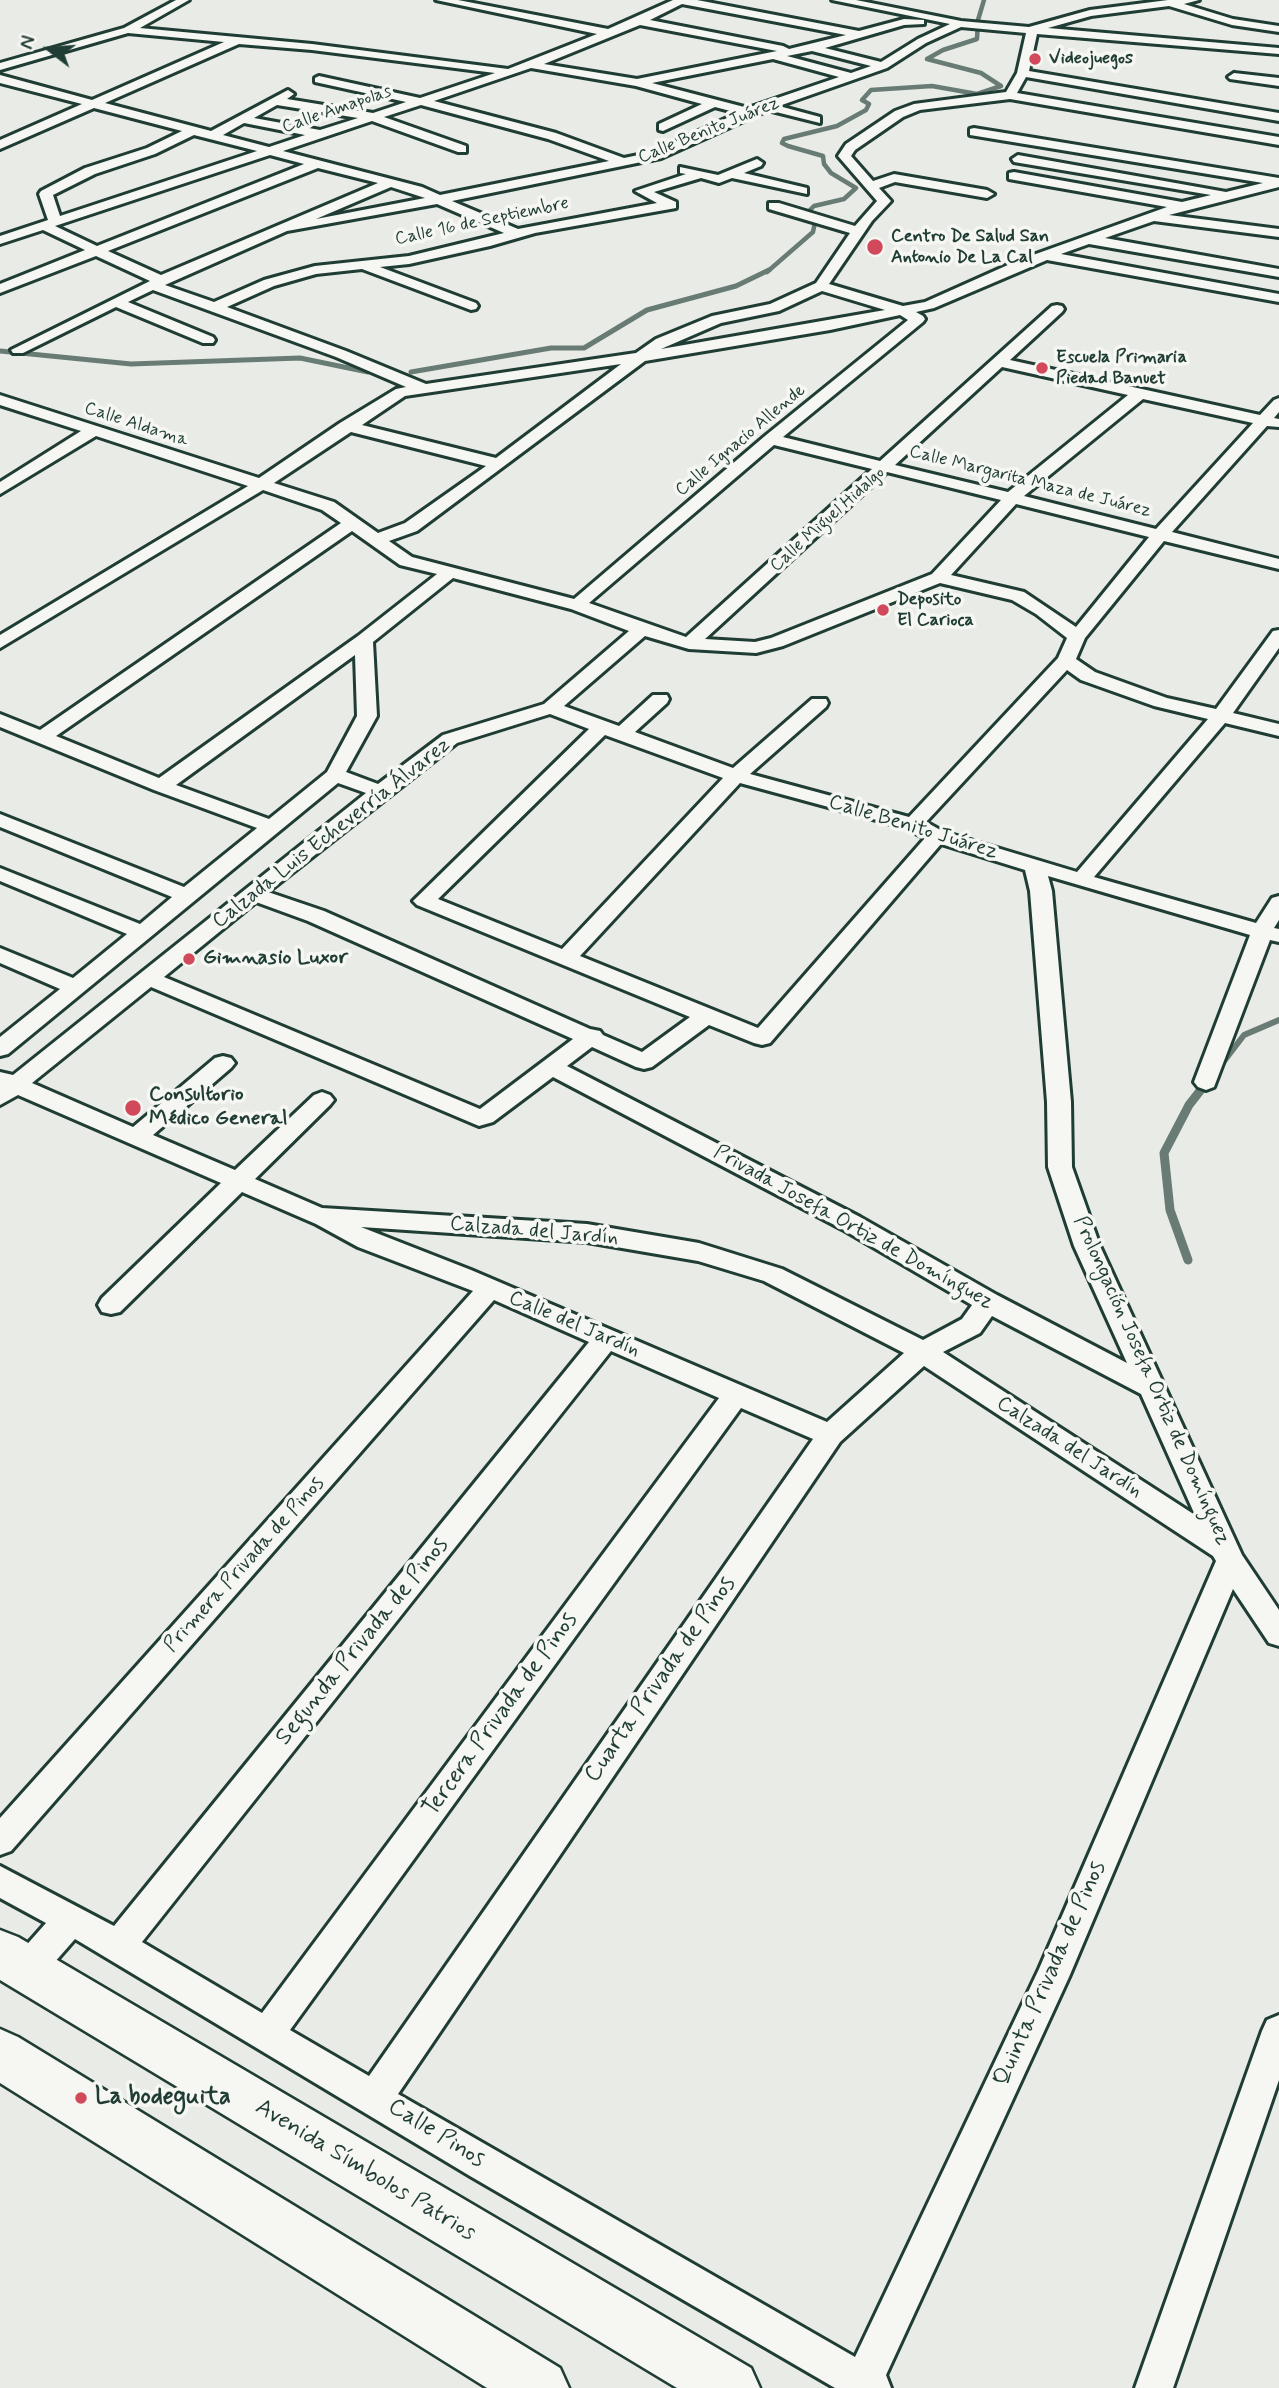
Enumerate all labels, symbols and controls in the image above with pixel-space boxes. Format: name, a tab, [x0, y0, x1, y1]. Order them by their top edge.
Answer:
north arrow	[14, 14, 84, 84]
text: N	[15, 33, 42, 52]
place label: Videojuegos	[1049, 48, 1133, 70]
marker: Videojuegos	[1027, 51, 1043, 67]
street label: Calle Amapolas	[279, 81, 395, 139]
street label: Calle Benito Juárez	[635, 93, 783, 169]
street label: Calle 16 de Septiembre	[393, 193, 571, 251]
place label: Centro De Salud San Antonio De La Cal	[891, 226, 1049, 268]
marker: Centro De Salud San Antonio De La Cal	[865, 237, 885, 257]
place label: Escuela Primaria Piedad Banuet	[1056, 347, 1187, 390]
marker: Escuela Primaria Piedad Banuet	[1034, 360, 1050, 376]
street label: Calle Ignacio Allende	[672, 380, 810, 502]
street label: Calle Aldama	[81, 398, 191, 452]
street label: Calle Margarita Maza de Juárez	[907, 441, 1153, 523]
street label: Calle Miguel Hidalgo	[766, 463, 890, 577]
place label: Deposito El Carioca	[897, 589, 974, 632]
marker: Deposito El Carioca	[875, 602, 891, 618]
street label: Calzada Luis Echeverría Álvarez	[208, 733, 456, 935]
street label: Calle Benito Juárez	[825, 790, 1001, 866]
place label: Gimnasio Luxor	[203, 946, 348, 972]
marker: Gimnasio Luxor	[181, 951, 197, 967]
place label: Consultorio Médico General	[149, 1083, 287, 1133]
marker: Consultorio Médico General	[123, 1098, 143, 1118]
street label: Privada Josefa Ortiz de Domínguez	[709, 1140, 997, 1316]
street label: Calzada del Jardín	[449, 1212, 619, 1252]
street label: Prolongación Josefa Ortiz de Domínguez	[1067, 1213, 1235, 1549]
street label: Calle del Jardín	[505, 1286, 643, 1364]
street label: Calzada del Jardín	[991, 1391, 1147, 1505]
street label: Primera Privada de Pinos	[159, 1472, 331, 1658]
street label: Segunda Privada de Pinos	[270, 1532, 456, 1752]
street label: Cuarta Privada de Pinos	[579, 1571, 743, 1789]
street label: Tercera Privada de Pinos	[417, 1607, 585, 1823]
street label: Quinta Privada de Pinos	[988, 1857, 1114, 2091]
place label: La bodeguita	[95, 2084, 231, 2112]
marker: La bodeguita	[73, 2090, 89, 2106]
street label: Calle Pinos	[382, 2093, 490, 2175]
street label: Avenida Símbolos Patrios	[249, 2094, 481, 2248]

